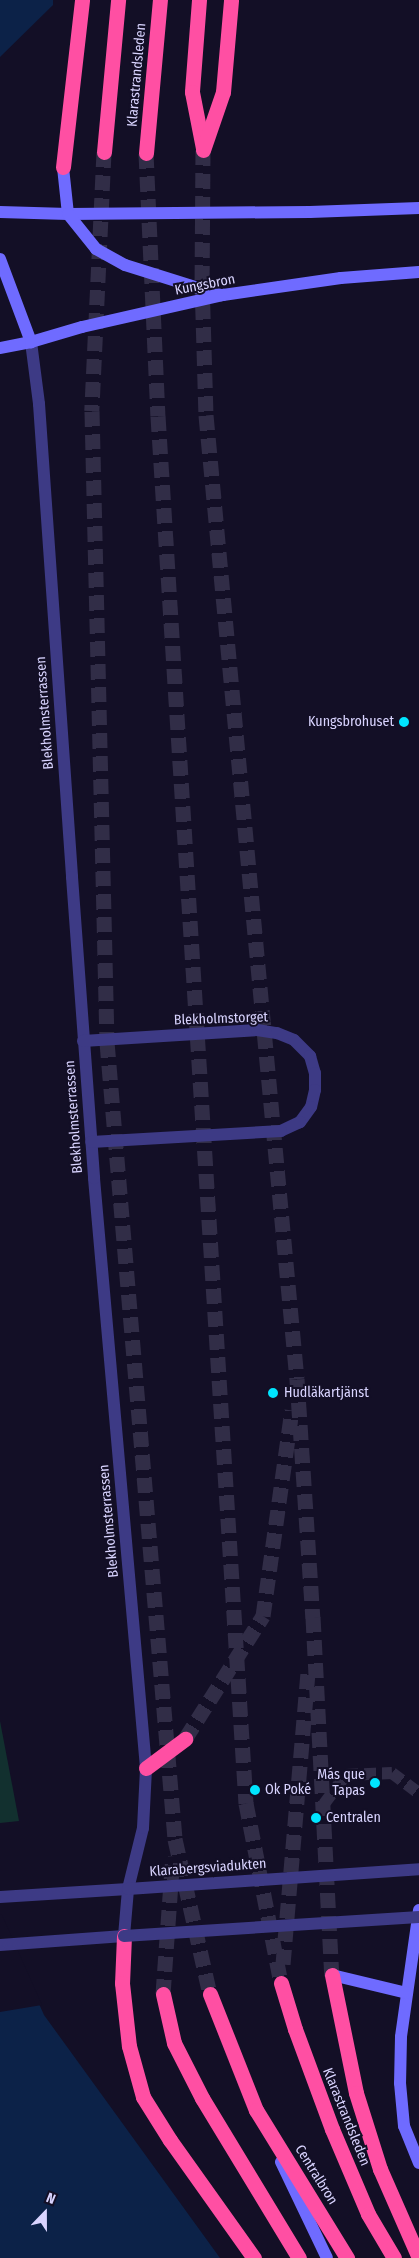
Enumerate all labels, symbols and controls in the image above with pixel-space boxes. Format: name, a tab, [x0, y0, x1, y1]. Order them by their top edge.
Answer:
street label: Klarastrandsleden	[124, 22, 150, 128]
street label: Kungsbron	[173, 271, 237, 299]
street label: Blekholmsterrassen	[33, 656, 57, 770]
place label: Kungsbrohuset	[308, 714, 394, 730]
marker: Kungsbrohuset	[398, 716, 410, 728]
street label: Blekholmstorget	[174, 1009, 268, 1029]
street label: Blekholmsterrassen	[62, 1060, 86, 1174]
place label: Hudläkartjänst	[284, 1385, 369, 1401]
marker: Hudläkartjänst	[266, 1386, 280, 1400]
street label: Blekholmsterrassen	[96, 1464, 122, 1578]
place label: Más que Tapas	[317, 1767, 365, 1800]
marker: Más que Tapas	[369, 1777, 381, 1789]
place label: Ok Poké	[265, 1782, 311, 1798]
marker: Ok Poké	[249, 1784, 261, 1796]
place label: Centralen	[326, 1810, 381, 1826]
marker: Centralen	[310, 1812, 322, 1824]
street label: Klarabergsviadukten	[149, 1856, 267, 1880]
street label: Klarastrandsleden	[319, 2066, 373, 2168]
street label: Centralbron	[291, 2142, 341, 2208]
north arrow	[20, 2188, 70, 2238]
text: N	[44, 2189, 58, 2208]

